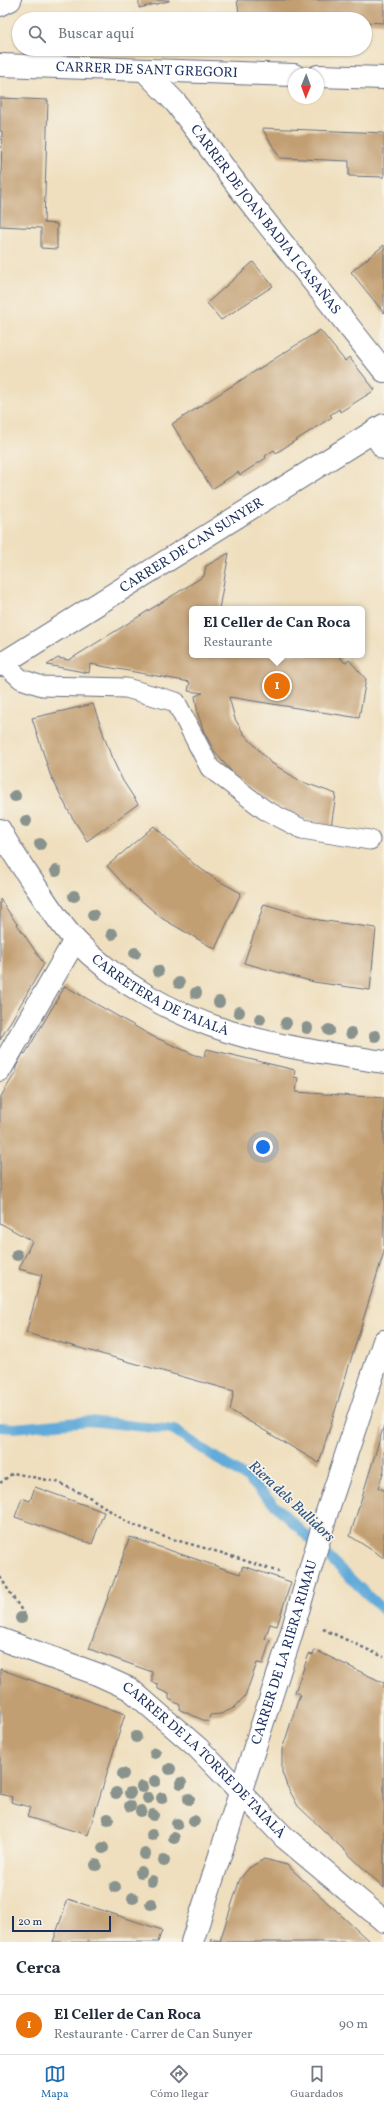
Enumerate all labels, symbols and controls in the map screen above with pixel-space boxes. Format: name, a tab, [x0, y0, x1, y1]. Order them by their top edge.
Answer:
search box	[12, 12, 372, 56]
icon: search	[26, 23, 48, 45]
text: Buscar aquí	[58, 24, 134, 45]
street label: CARRER DE SANT GREGORI	[56, 57, 238, 83]
north arrow	[288, 68, 324, 104]
street label: CARRER DE JOAN BADIA I CASAÑAS	[186, 121, 345, 319]
street label: CARRER DE CAN SUNYER	[116, 493, 268, 597]
popup	[189, 606, 365, 658]
text: El Celler de Can Roca	[203, 613, 351, 634]
text: Restaurante	[203, 634, 272, 652]
pin: 1	[264, 671, 290, 701]
street label: CARRETERA DE TAIALÀ	[87, 950, 232, 1041]
your location	[253, 1137, 273, 1157]
water label: Riera dels Bullidors	[243, 1456, 339, 1548]
street label: CARRER DE LA RIERA RIMAU	[247, 1558, 322, 1747]
street label: CARRER DE LA TORRE DE TAIALÀ	[120, 1677, 291, 1843]
scale bar	[12, 1914, 111, 1933]
text: 20 m	[18, 1915, 42, 1930]
text: Cerca	[16, 1957, 61, 1980]
text: El Celler de Can Roca	[54, 2005, 201, 2026]
text: 1	[26, 2016, 32, 2034]
text: 90 m	[339, 2016, 368, 2034]
text: Restaurante · Carrer de Can Sunyer	[54, 2026, 253, 2044]
tab: Mapa	[41, 2063, 68, 2102]
tab: Cómo llegar	[150, 2063, 209, 2102]
tab: Guardados	[290, 2063, 343, 2102]

